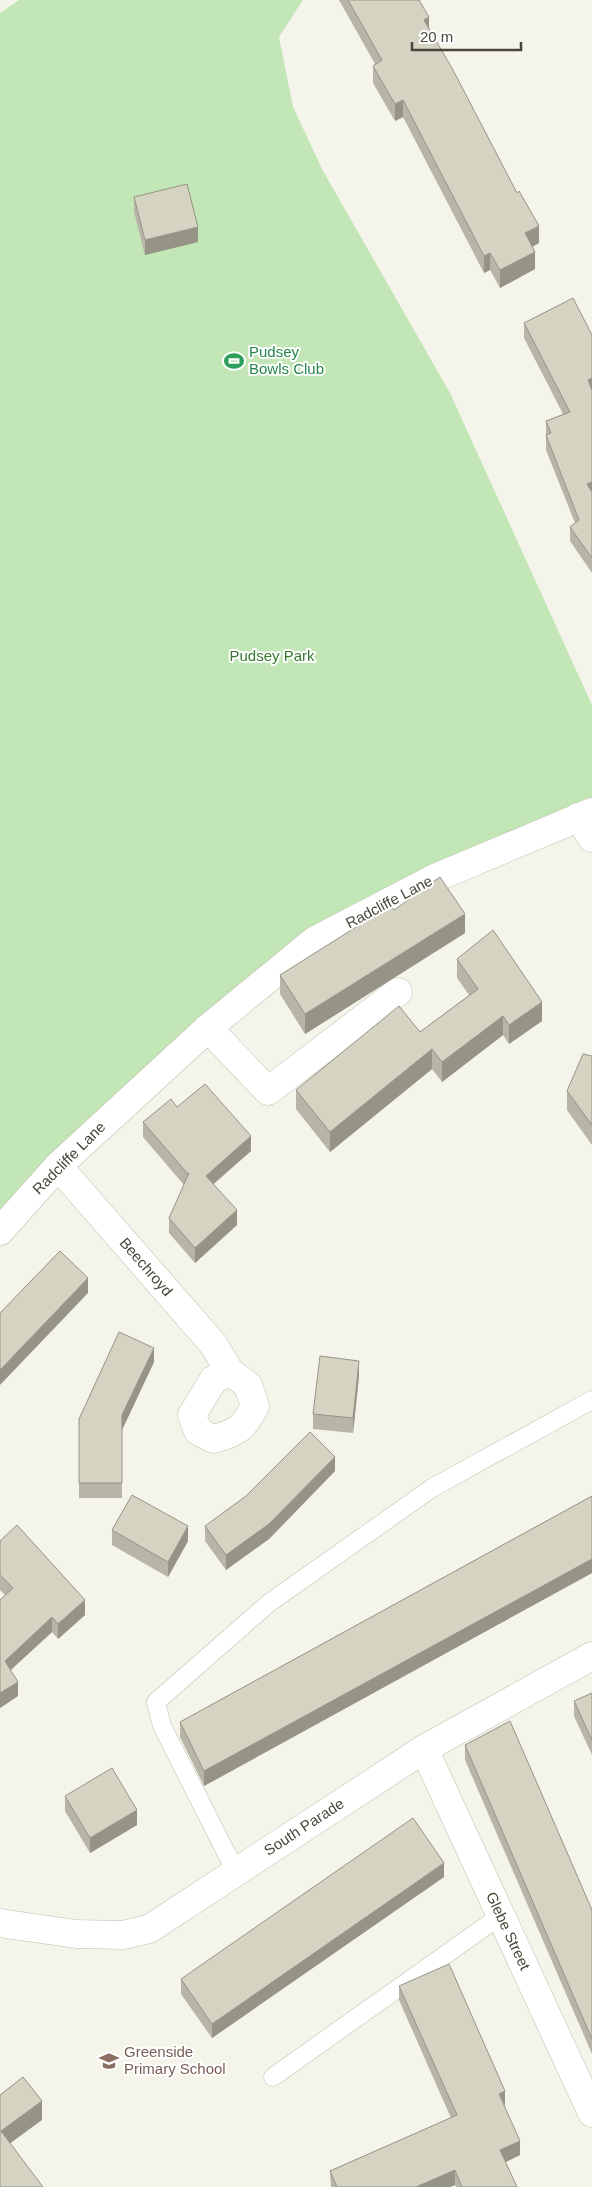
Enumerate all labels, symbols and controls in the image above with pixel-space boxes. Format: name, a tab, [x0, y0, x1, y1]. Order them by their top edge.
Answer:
scale bar	[412, 20, 521, 52]
text: 20 m	[420, 28, 453, 45]
place label: Pudsey Bowls Club	[249, 343, 324, 377]
sports icon: Pudsey Bowls Club	[223, 350, 245, 372]
park label: Pudsey Park	[229, 647, 315, 664]
street label: Radcliffe Lane	[343, 872, 435, 932]
street label: Radcliffe Lane	[29, 1118, 108, 1197]
street label: Beechroyd	[116, 1234, 176, 1299]
street label: South Parade	[261, 1794, 347, 1859]
street label: Glebe Street	[483, 1889, 534, 1973]
place label: Greenside Primary School	[124, 2043, 226, 2077]
school or university icon: Greenside Primary School	[98, 2050, 120, 2072]

